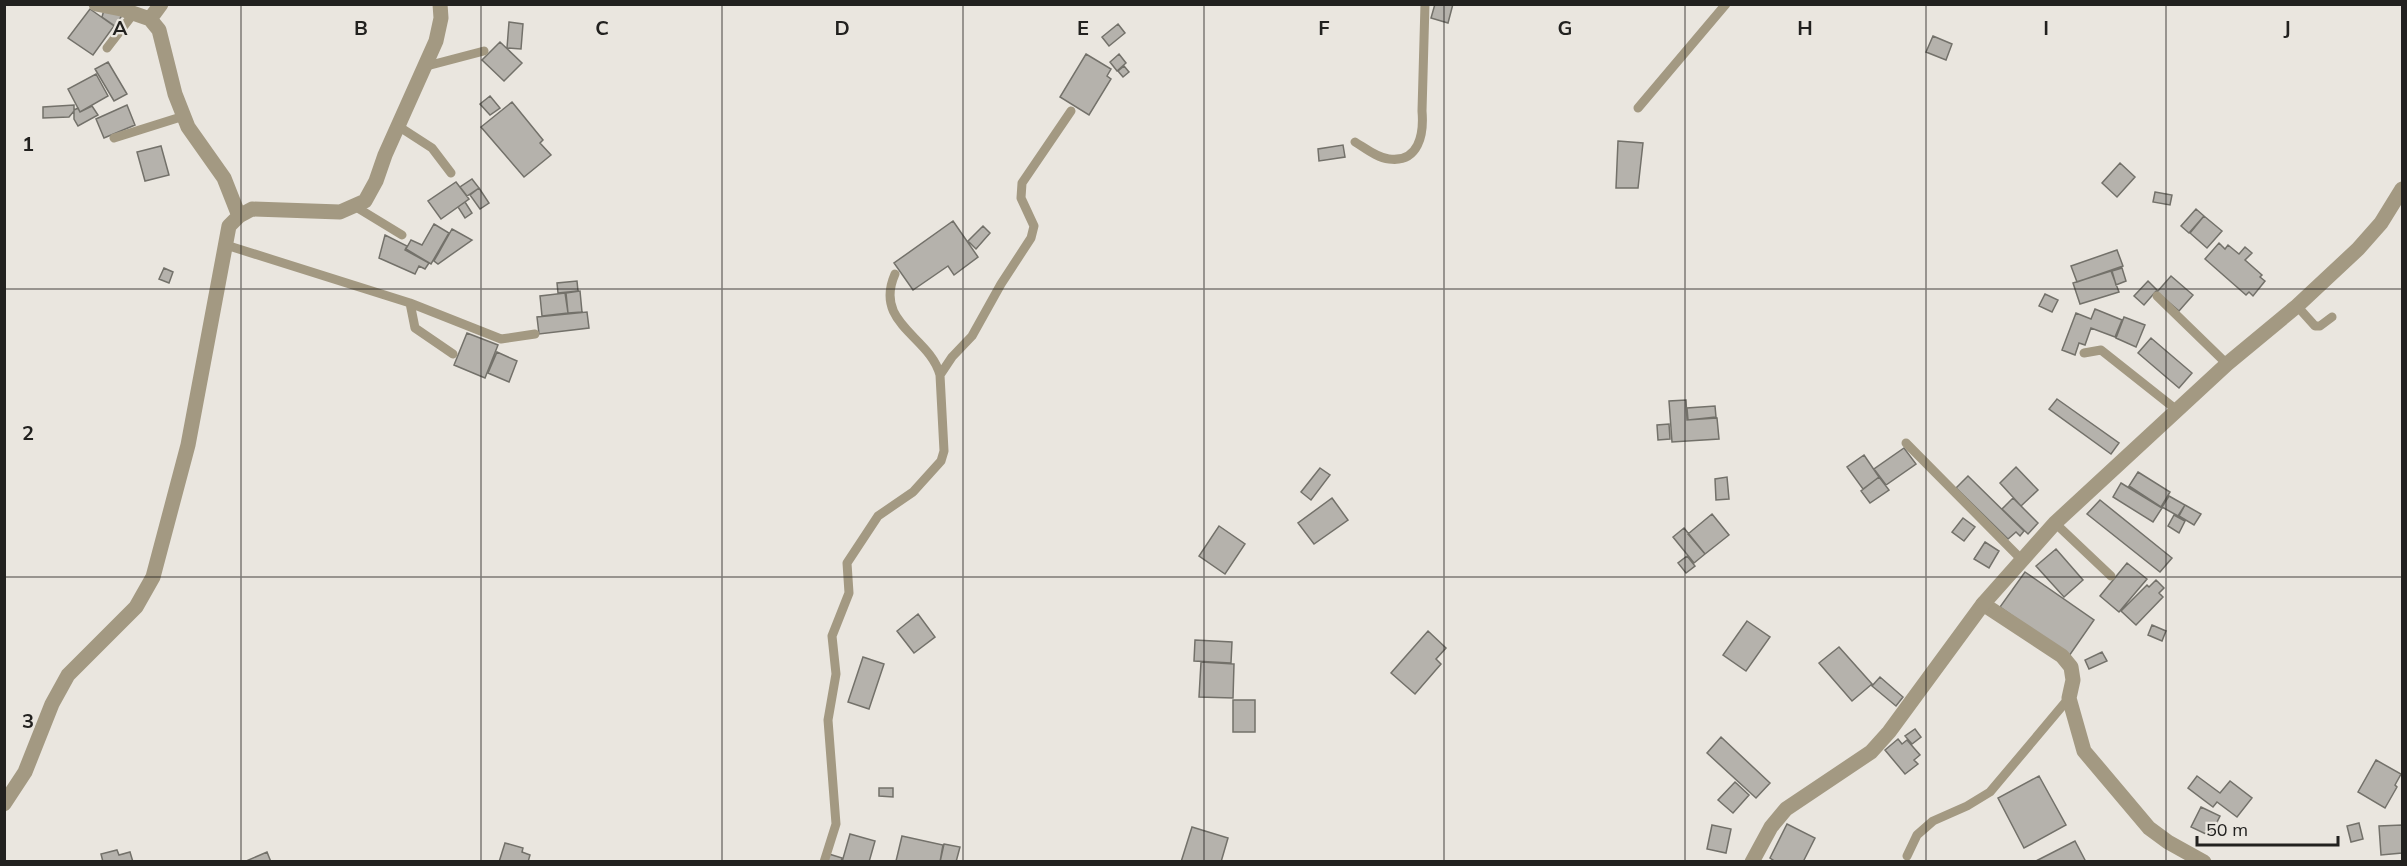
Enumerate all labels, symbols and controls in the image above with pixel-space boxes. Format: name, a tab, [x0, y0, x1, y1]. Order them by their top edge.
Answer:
text: A	[113, 15, 128, 40]
text: B	[354, 15, 368, 40]
text: C	[595, 15, 609, 40]
text: D	[834, 15, 850, 40]
text: E	[1077, 15, 1089, 40]
text: F	[1318, 15, 1330, 40]
text: G	[1558, 15, 1572, 40]
text: H	[1797, 15, 1813, 40]
text: I	[2043, 15, 2049, 40]
text: J	[2283, 15, 2291, 40]
text: 1	[22, 131, 34, 156]
text: 2	[22, 420, 34, 445]
text: 3	[22, 708, 34, 733]
scale bar	[2197, 809, 2338, 847]
text: 50 m	[2206, 818, 2248, 841]

